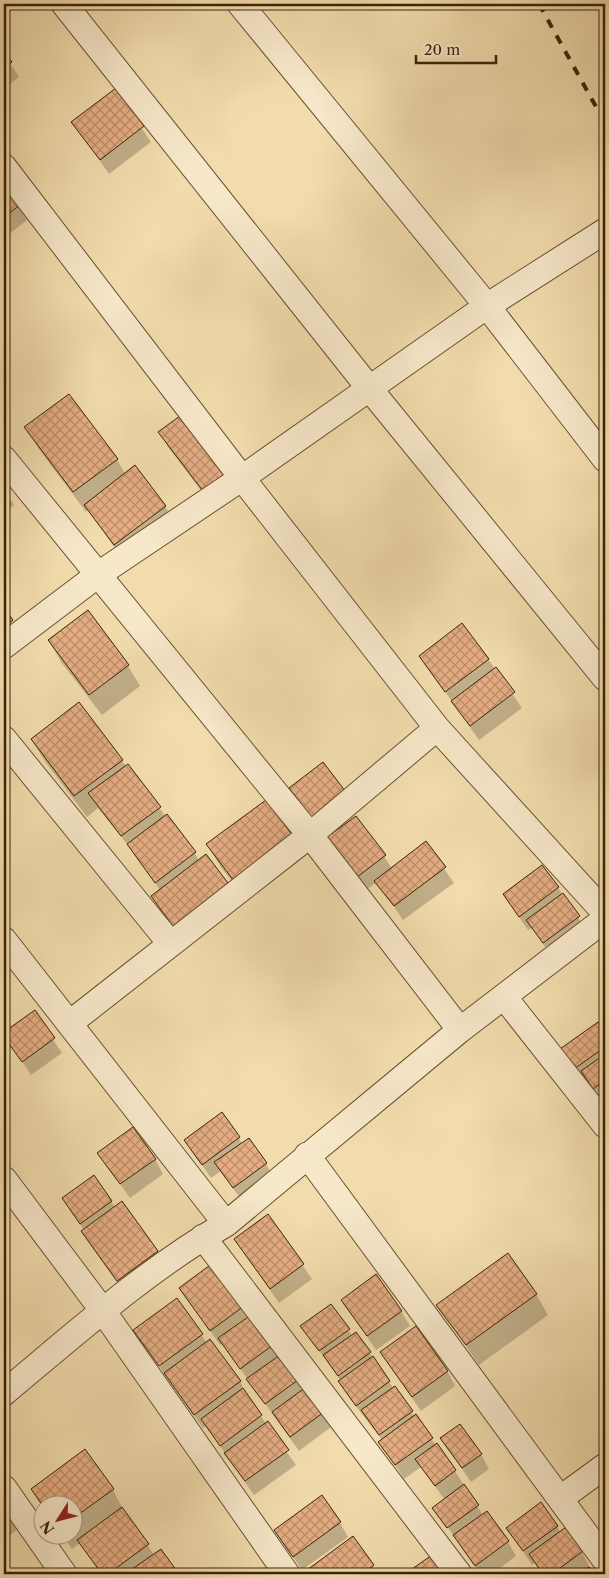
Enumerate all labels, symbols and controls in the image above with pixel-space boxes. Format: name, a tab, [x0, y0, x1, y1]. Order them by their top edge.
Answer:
scale bar	[416, 32, 496, 64]
text: 20 m	[424, 40, 460, 59]
north arrow	[32, 1496, 82, 1546]
text: N	[37, 1517, 58, 1538]

